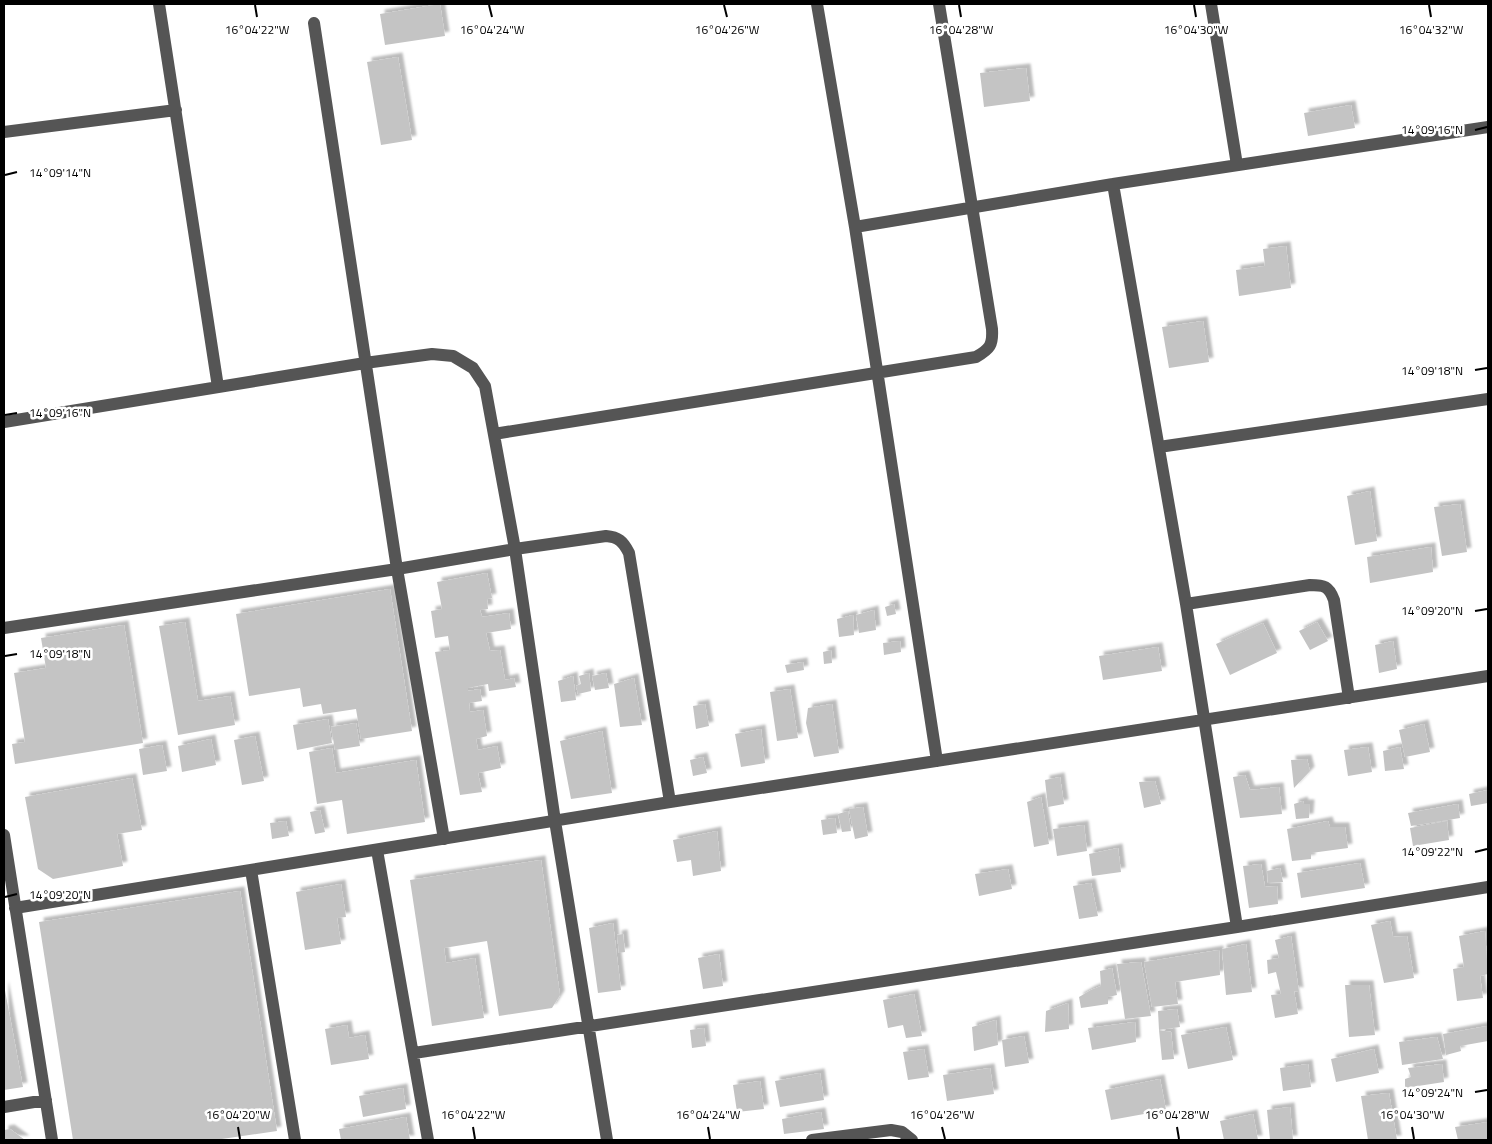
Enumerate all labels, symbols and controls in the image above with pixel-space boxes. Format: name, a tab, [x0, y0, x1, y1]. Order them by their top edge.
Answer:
text: 16°04'22"W	[225, 20, 290, 39]
text: 16°04'24"W	[460, 20, 525, 39]
text: 16°04'26"W	[695, 20, 760, 39]
text: 16°04'28"W	[929, 20, 994, 39]
text: 16°04'30"W	[1164, 20, 1229, 39]
text: 16°04'32"W	[1399, 20, 1464, 39]
text: 14°09'16"N	[1401, 120, 1463, 139]
text: 14°09'14"N	[29, 163, 91, 182]
text: 14°09'18"N	[1401, 361, 1463, 380]
text: 14°09'16"N	[29, 403, 91, 422]
text: 14°09'20"N	[1401, 601, 1463, 620]
text: 14°09'18"N	[29, 644, 91, 663]
text: 14°09'22"N	[1401, 842, 1463, 861]
text: 14°09'20"N	[29, 885, 91, 904]
text: 14°09'24"N	[1401, 1083, 1463, 1102]
text: 16°04'20"W	[206, 1105, 271, 1124]
text: 16°04'22"W	[441, 1105, 506, 1124]
text: 16°04'24"W	[676, 1105, 741, 1124]
text: 16°04'26"W	[910, 1105, 975, 1124]
text: 16°04'28"W	[1145, 1105, 1210, 1124]
text: 16°04'30"W	[1380, 1105, 1445, 1124]

